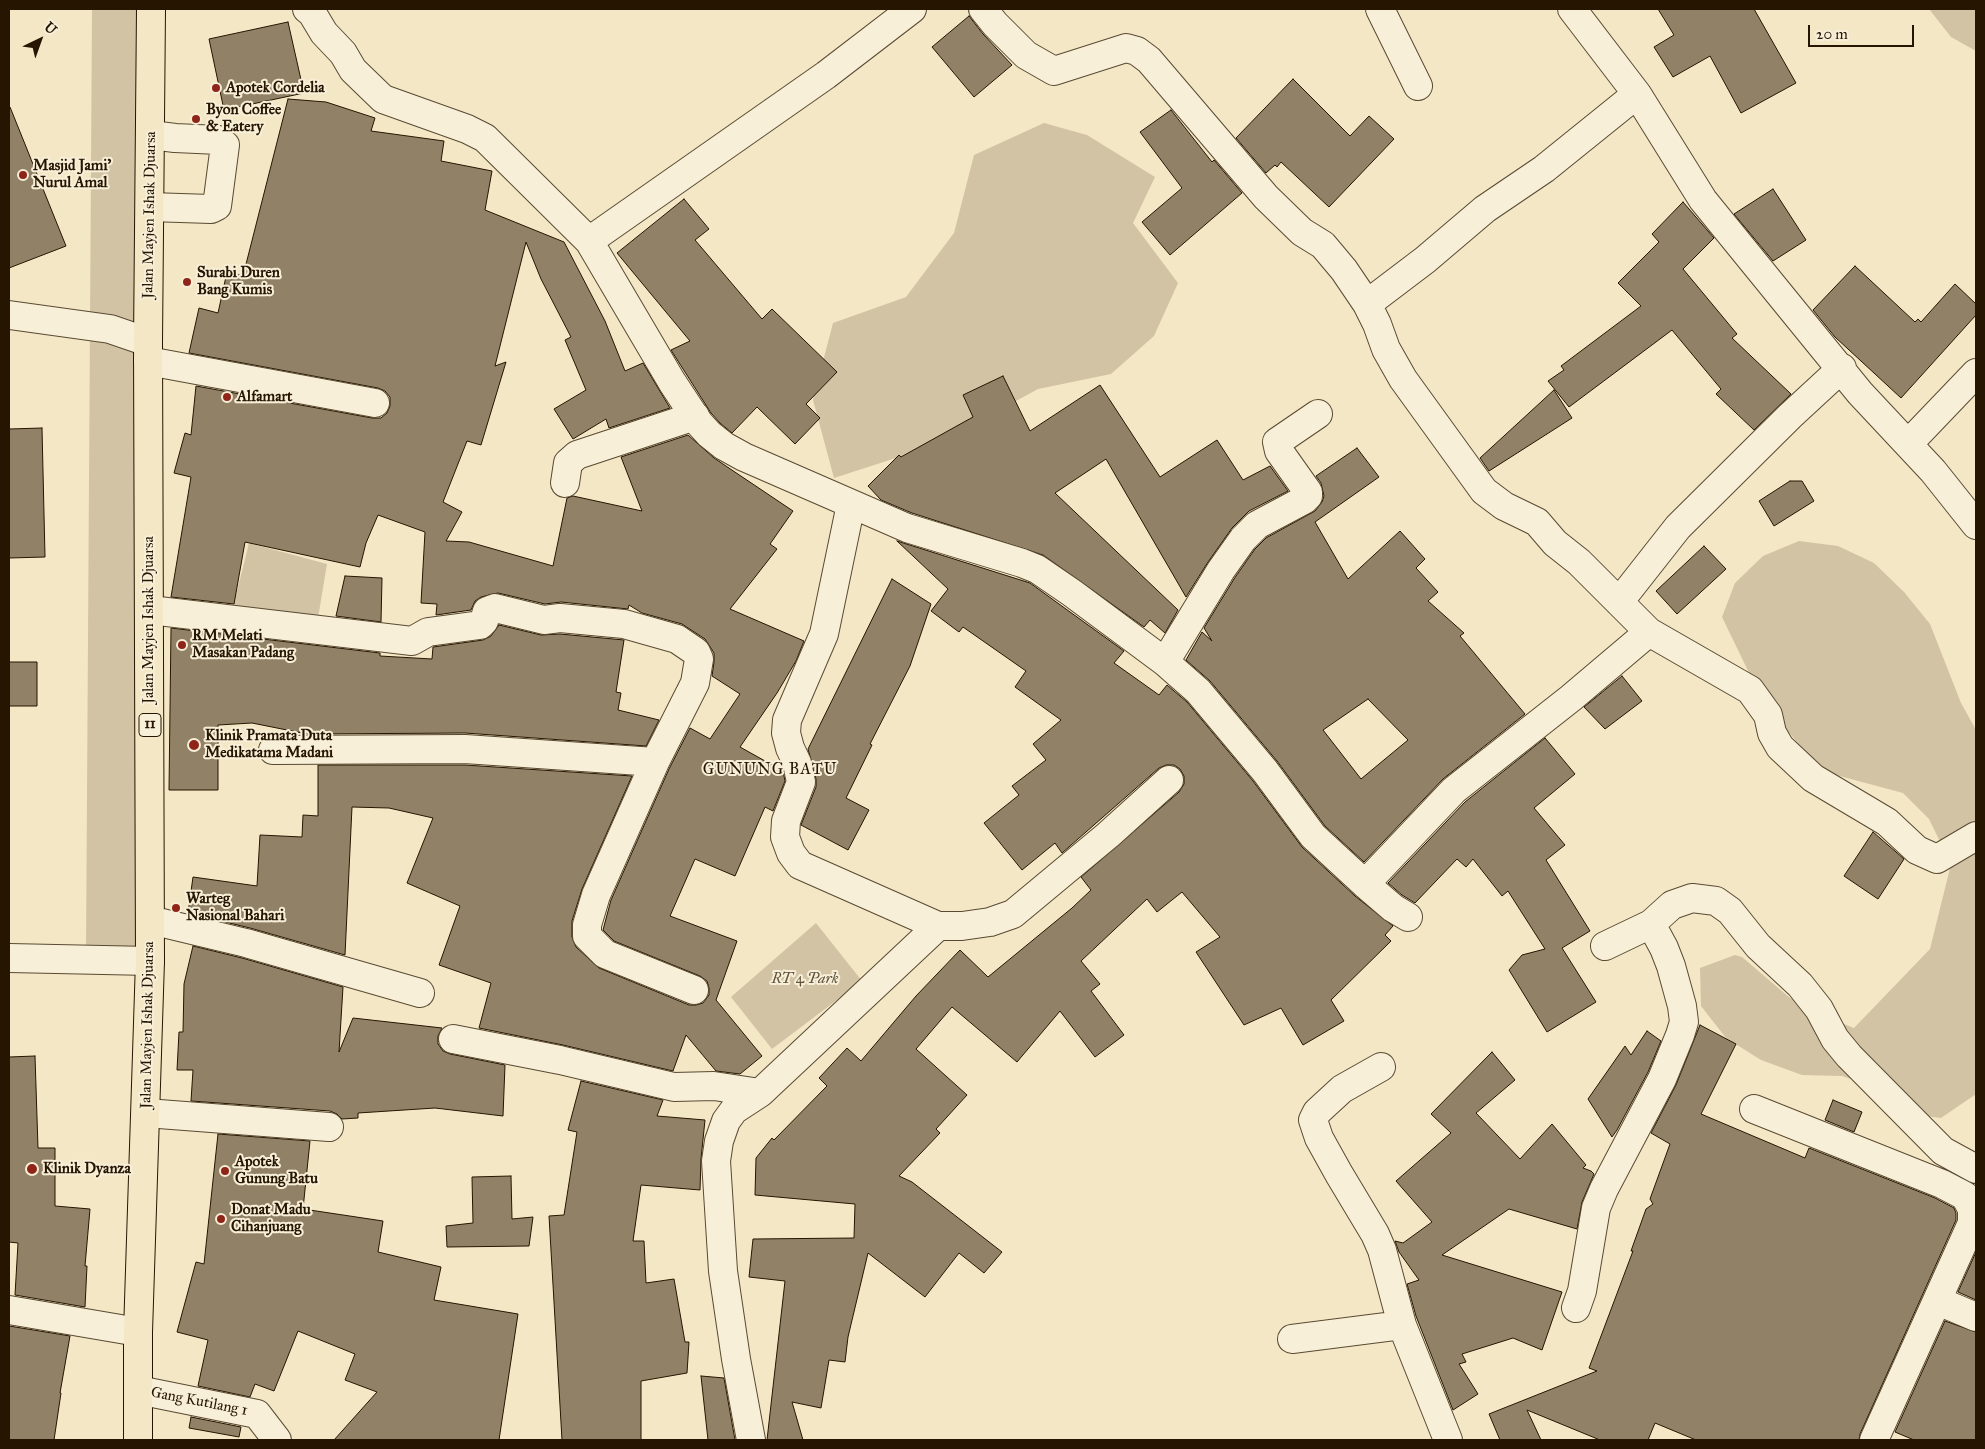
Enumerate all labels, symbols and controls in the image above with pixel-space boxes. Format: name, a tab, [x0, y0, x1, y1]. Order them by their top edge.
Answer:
north arrow	[15, 15, 65, 65]
scale bar	[1810, 15, 1916, 47]
text: U	[41, 18, 60, 38]
text: 20 m	[1816, 25, 1848, 43]
place label: Apotek Cordelia	[226, 79, 325, 97]
marker: Apotek Cordelia	[210, 82, 222, 94]
place label: Byon Coffee & Eatery	[206, 101, 281, 136]
marker: Byon Coffee & Eatery	[190, 113, 202, 125]
street label: Jalan Mayjen Ishak Djuarsa	[140, 131, 160, 299]
place label: Masjid Jami' Nurul Amal	[33, 157, 111, 192]
marker: Masjid Jami' Nurul Amal	[17, 169, 29, 181]
place label: Surabi Duren Bang Kumis	[197, 264, 280, 299]
marker: Surabi Duren Bang Kumis	[181, 276, 193, 288]
place label: Alfamart	[237, 388, 292, 406]
marker: Alfamart	[221, 391, 233, 403]
street label: Jalan Mayjen Ishak Djuarsa	[140, 536, 158, 704]
place label: RM Melati Masakan Padang	[192, 627, 294, 662]
marker: RM Melati Masakan Padang	[176, 639, 188, 651]
road number: 11	[139, 714, 161, 736]
place label: Klinik Pramata Duta Medikatama Madani	[205, 727, 333, 762]
marker: Klinik Pramata Duta Medikatama Madani	[187, 738, 201, 752]
district label: GUNUNG BATU	[701, 760, 839, 780]
place label: Warteg Nasional Bahari	[186, 890, 284, 925]
marker: Warteg Nasional Bahari	[170, 902, 182, 914]
street label: Jalan Mayjen Ishak Djuarsa	[138, 941, 158, 1109]
park label: RT 4 Park	[772, 970, 838, 988]
place label: Apotek Gunung Batu	[235, 1153, 318, 1188]
place label: Klinik Dyanza	[43, 1160, 131, 1178]
marker: Klinik Dyanza	[25, 1162, 39, 1176]
marker: Apotek Gunung Batu	[219, 1165, 231, 1177]
place label: Donat Madu Cihanjuang	[231, 1201, 311, 1236]
marker: Donat Madu Cihanjuang	[215, 1213, 227, 1225]
street label: Gang Kutilang 1	[149, 1384, 249, 1420]

